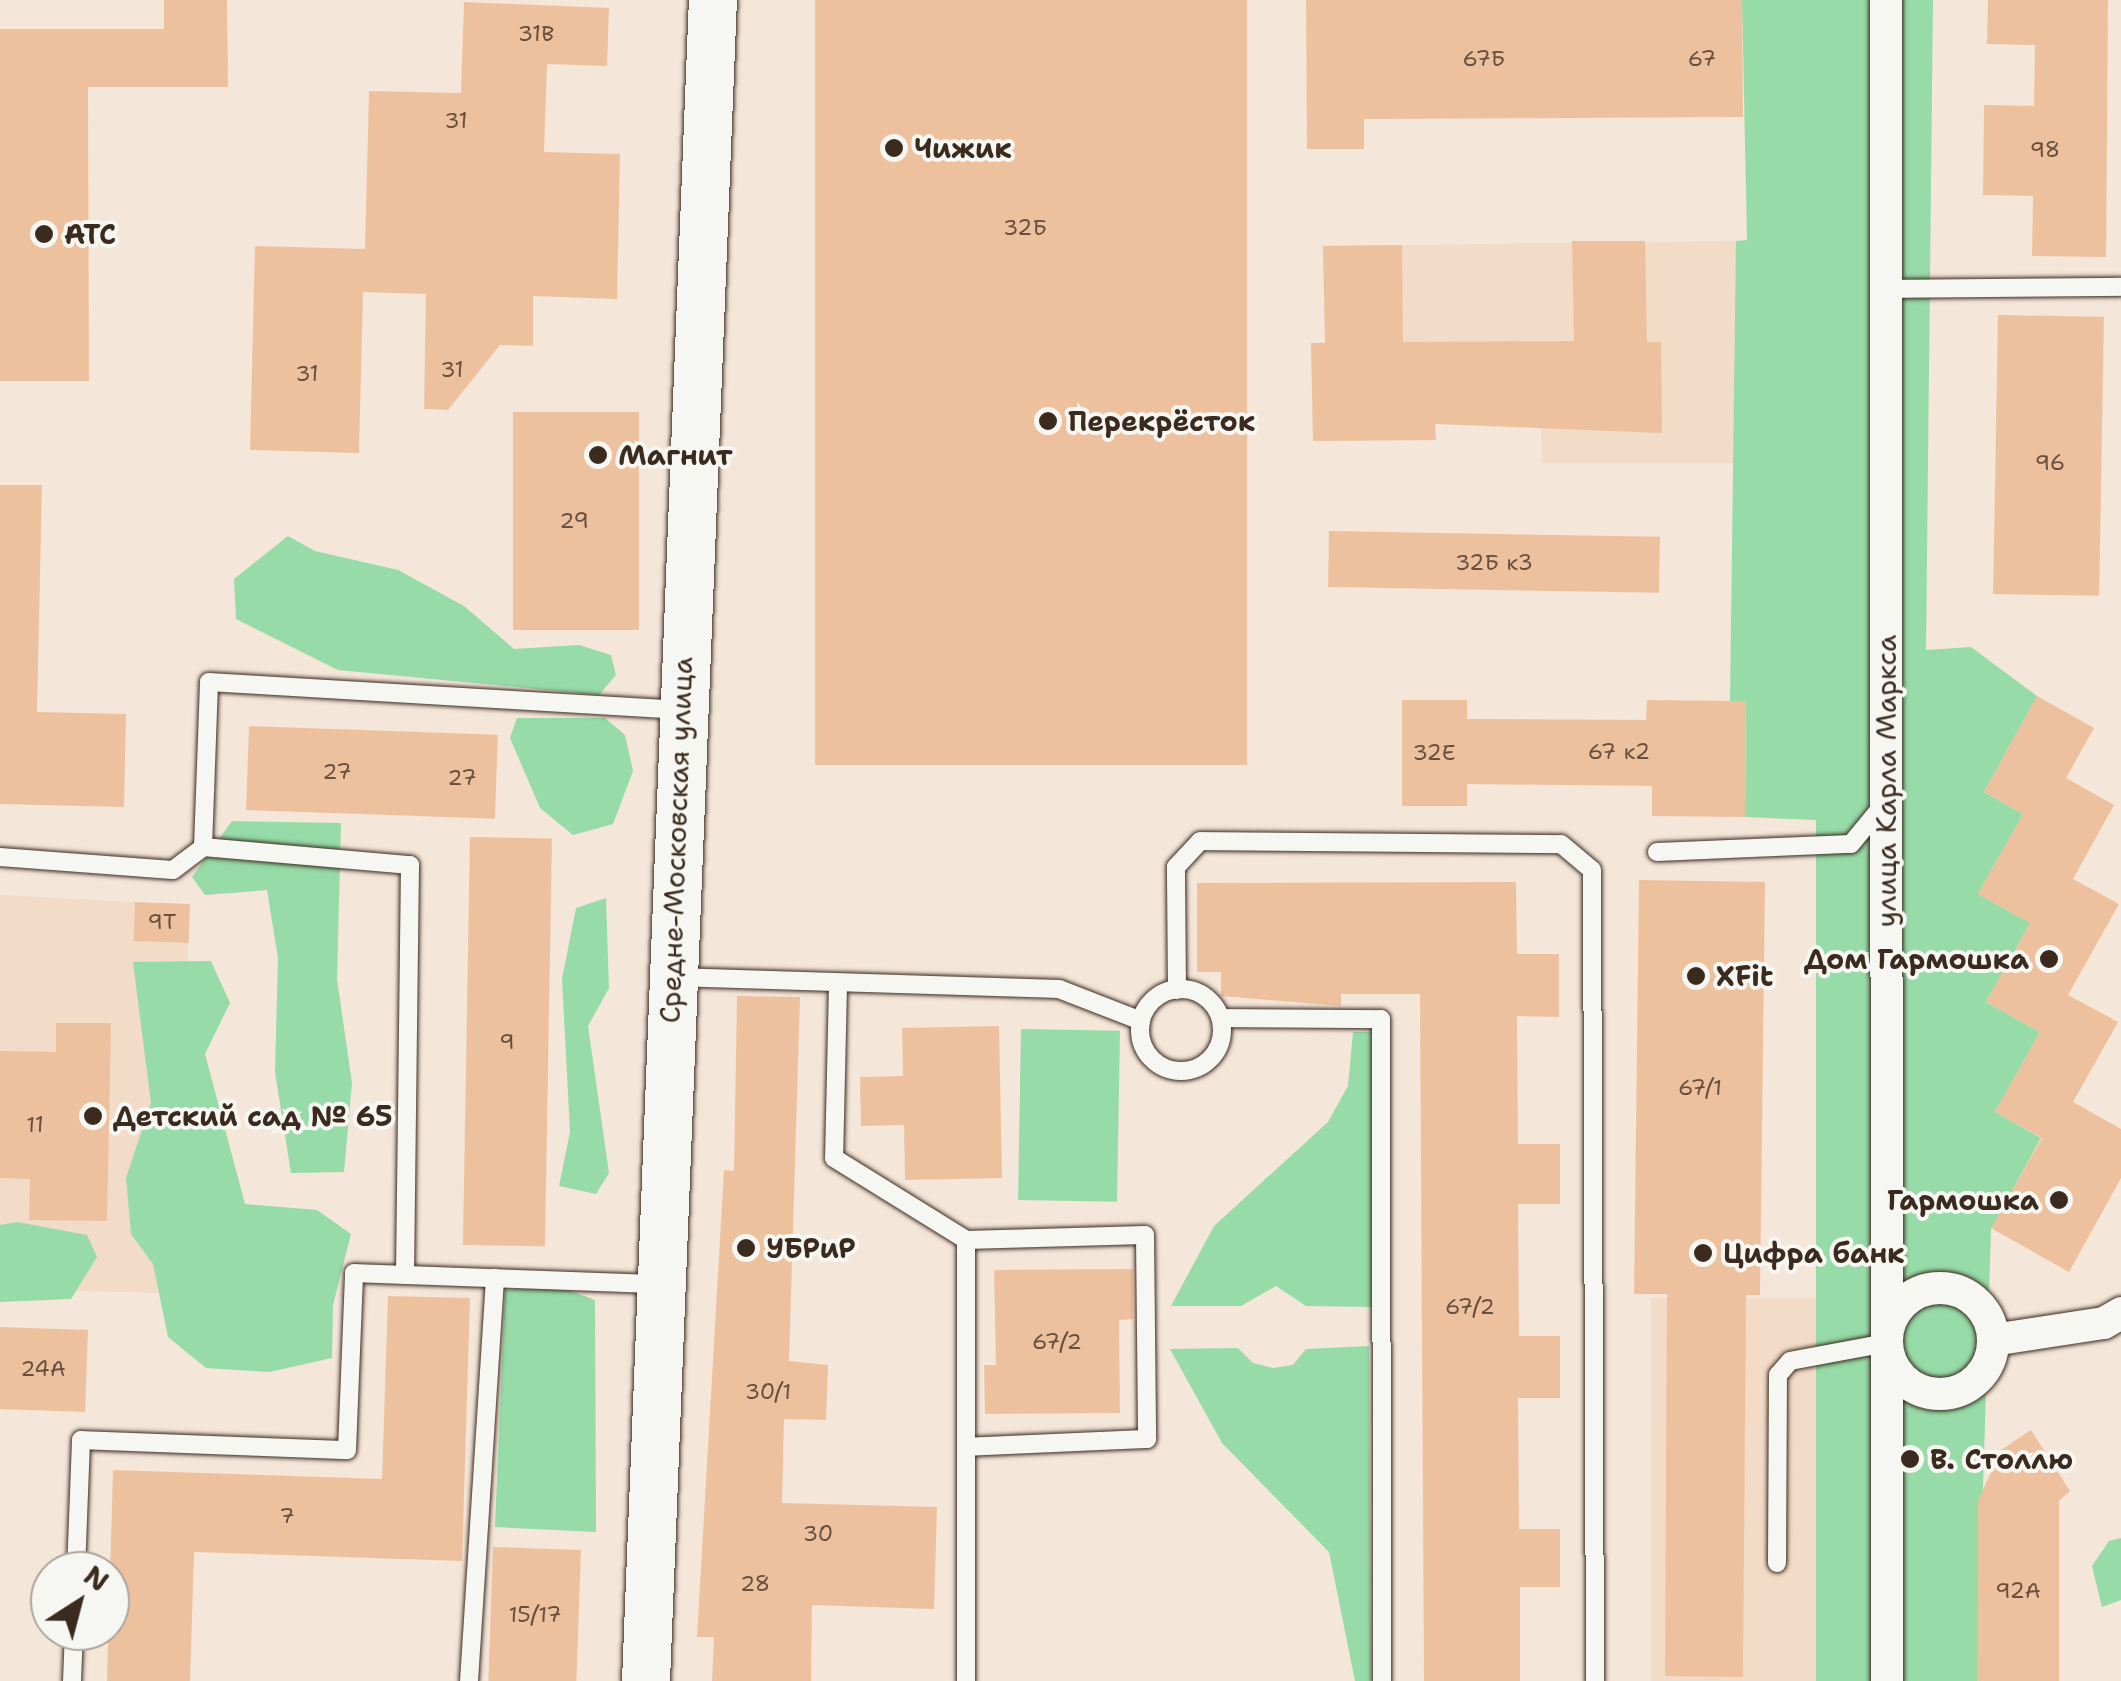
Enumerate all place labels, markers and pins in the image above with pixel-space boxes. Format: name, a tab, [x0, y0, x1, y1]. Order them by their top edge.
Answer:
place label: Чижик	[914, 131, 1012, 165]
marker: Чижик	[883, 137, 905, 159]
place label: АТС	[64, 217, 116, 251]
marker: АТС	[33, 223, 55, 245]
place label: Перекрёсток	[1068, 404, 1255, 438]
marker: Перекрёсток	[1037, 410, 1059, 432]
place label: Магнит	[618, 438, 732, 472]
marker: Магнит	[587, 444, 609, 466]
place label: Дом Гармошка	[1804, 942, 2029, 976]
marker: Дом Гармошка	[2038, 948, 2060, 970]
place label: XFit	[1716, 959, 1773, 993]
marker: XFit	[1685, 965, 1707, 987]
place label: Детский сад № 65	[113, 1099, 392, 1133]
marker: Детский сад № 65	[82, 1105, 104, 1127]
place label: Гармошка	[1887, 1183, 2039, 1217]
marker: Гармошка	[2048, 1189, 2070, 1211]
place label: УБРиР	[766, 1231, 856, 1265]
place label: Цифра банк	[1723, 1236, 1905, 1270]
marker: УБРиР	[735, 1237, 757, 1259]
marker: Цифра банк	[1692, 1242, 1714, 1264]
place label: В. Столлю	[1930, 1442, 2073, 1476]
marker: В. Столлю	[1899, 1448, 1921, 1470]

